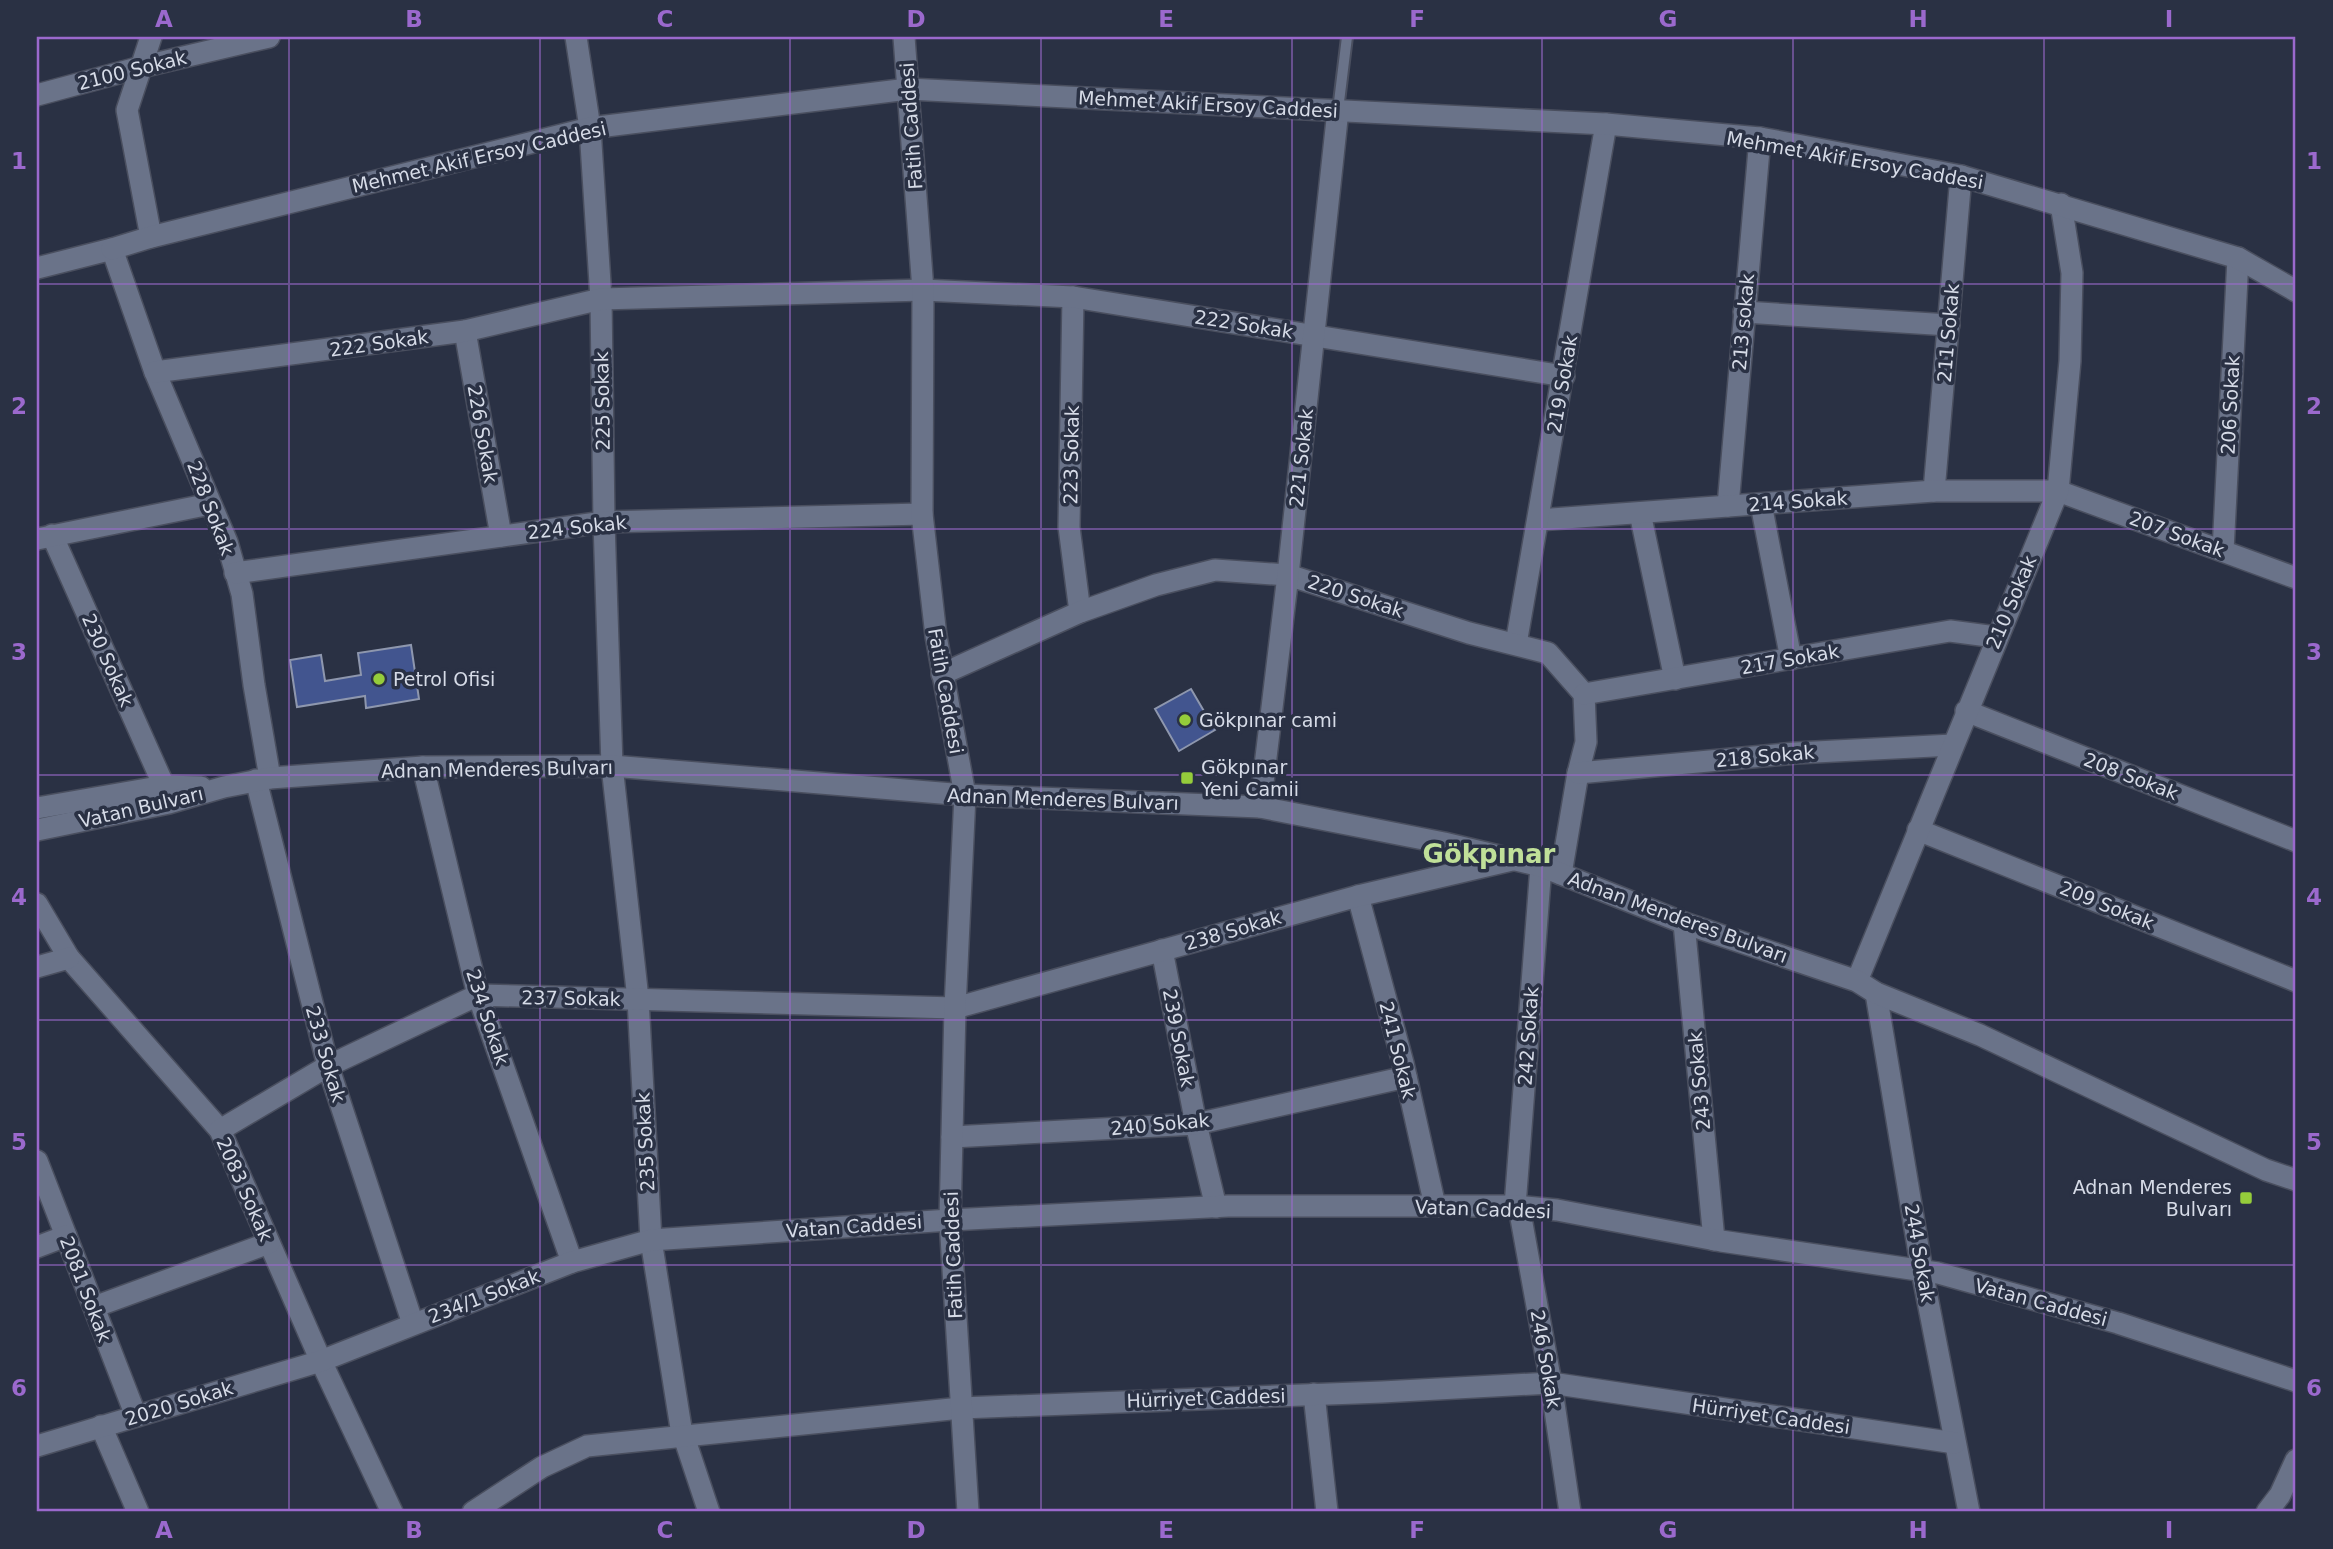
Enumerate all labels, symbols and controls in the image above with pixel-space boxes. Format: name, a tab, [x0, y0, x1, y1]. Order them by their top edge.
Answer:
text: A	[155, 6, 173, 32]
text: B	[405, 6, 423, 32]
text: C	[657, 6, 673, 32]
text: D	[906, 6, 926, 32]
text: E	[1158, 6, 1174, 32]
text: F	[1409, 6, 1425, 32]
text: G	[1659, 6, 1677, 32]
text: H	[1908, 6, 1928, 32]
text: I	[2165, 6, 2173, 32]
street label: 2100 Sokak	[75, 46, 189, 94]
street label: Fatih Caddesi	[896, 62, 926, 190]
street label: Mehmet Akif Ersoy Caddesi	[1077, 86, 1339, 122]
street label: Mehmet Akif Ersoy Caddesi	[350, 117, 608, 197]
street label: Mehmet Akif Ersoy Caddesi	[1725, 127, 1985, 193]
text: 1	[11, 148, 27, 174]
text: 1	[2306, 148, 2322, 174]
street label: 213 sokak	[1728, 273, 1758, 371]
street label: 211 Sokak	[1933, 283, 1963, 383]
street label: 222 Sokak	[1193, 305, 1295, 343]
street label: 222 Sokak	[328, 325, 430, 361]
street label: 219 Sokak	[1543, 333, 1581, 435]
street label: 225 Sokak	[590, 351, 614, 451]
street label: 206 Sokak	[2216, 355, 2244, 455]
street label: 226 Sokak	[464, 383, 502, 485]
text: 2	[11, 393, 27, 419]
text: 2	[2306, 393, 2322, 419]
street label: 223 Sokak	[1059, 405, 1083, 505]
street label: 221 Sokak	[1285, 407, 1317, 509]
street label: 228 Sokak	[183, 458, 239, 558]
street label: 214 Sokak	[1748, 487, 1848, 515]
street label: 207 Sokak	[2127, 507, 2227, 561]
street label: 224 Sokak	[526, 511, 628, 543]
street label: 210 Sokak	[1981, 552, 2041, 652]
street label: 220 Sokak	[1305, 570, 1407, 622]
street label: 230 Sokak	[78, 610, 138, 710]
street label: Fatih Caddesi	[924, 626, 968, 756]
text: 3	[11, 639, 27, 665]
text: 3	[2306, 639, 2322, 665]
street label: 217 Sokak	[1739, 640, 1841, 678]
place label: Petrol Ofisi	[393, 668, 495, 690]
marker: Petrol Ofisi	[371, 671, 387, 687]
place label: Gökpınar cami	[1199, 709, 1337, 731]
marker: Gökpınar cami	[1177, 712, 1193, 728]
street label: 218 Sokak	[1715, 741, 1815, 771]
street label: 208 Sokak	[2081, 748, 2181, 804]
street label: Adnan Menderes Bulvarı	[381, 756, 613, 782]
place label: Gökpınar Yeni Camii	[1200, 756, 1299, 800]
marker: Gökpınar Yeni Camii	[1179, 770, 1195, 786]
street label: Vatan Bulvarı	[77, 782, 205, 832]
street label: Adnan Menderes Bulvarı	[947, 784, 1179, 814]
district label: Gökpınar	[1423, 839, 1556, 869]
street label: Adnan Menderes Bulvarı	[1565, 867, 1791, 967]
street label: 209 Sokak	[2057, 876, 2157, 934]
text: 4	[11, 884, 27, 910]
text: 4	[2306, 884, 2322, 910]
street label: 238 Sokak	[1182, 906, 1284, 954]
street label: 234 Sokak	[462, 966, 514, 1068]
street label: 237 Sokak	[521, 986, 621, 1010]
street label: 242 Sokak	[1514, 986, 1542, 1086]
street label: 239 Sokak	[1159, 987, 1199, 1089]
street label: 241 Sokak	[1375, 999, 1421, 1101]
street label: 233 Sokak	[302, 1003, 350, 1105]
street label: 243 Sokak	[1684, 1031, 1714, 1131]
street label: 235 Sokak	[631, 1092, 659, 1192]
street label: 240 Sokak	[1110, 1109, 1210, 1139]
text: 5	[11, 1129, 27, 1155]
text: 5	[2306, 1129, 2322, 1155]
street label: 2083 Sokak	[212, 1134, 278, 1244]
place label: Adnan Menderes Bulvarı	[2073, 1176, 2232, 1220]
marker: Adnan Menderes Bulvarı	[2238, 1190, 2254, 1206]
street label: Fatih Caddesi	[940, 1191, 966, 1319]
street label: Vatan Caddesi	[1415, 1196, 1551, 1222]
street label: 244 Sokak	[1901, 1202, 1939, 1304]
street label: Vatan Caddesi	[785, 1210, 923, 1242]
street label: 2081 Sokak	[56, 1233, 116, 1345]
street label: 234/1 Sokak	[425, 1265, 543, 1327]
street label: Vatan Caddesi	[1972, 1274, 2110, 1330]
street label: 246 Sokak	[1527, 1308, 1565, 1410]
text: 6	[11, 1375, 27, 1401]
text: 6	[2306, 1375, 2322, 1401]
street label: 2020 Sokak	[123, 1376, 235, 1430]
street label: Hürriyet Caddesi	[1126, 1384, 1286, 1412]
street label: Hürriyet Caddesi	[1691, 1394, 1851, 1438]
text: A	[155, 1517, 173, 1543]
text: B	[405, 1517, 423, 1543]
text: C	[657, 1517, 673, 1543]
text: D	[906, 1517, 926, 1543]
text: E	[1158, 1517, 1174, 1543]
text: F	[1409, 1517, 1425, 1543]
text: G	[1659, 1517, 1677, 1543]
text: H	[1908, 1517, 1928, 1543]
text: I	[2165, 1517, 2173, 1543]

